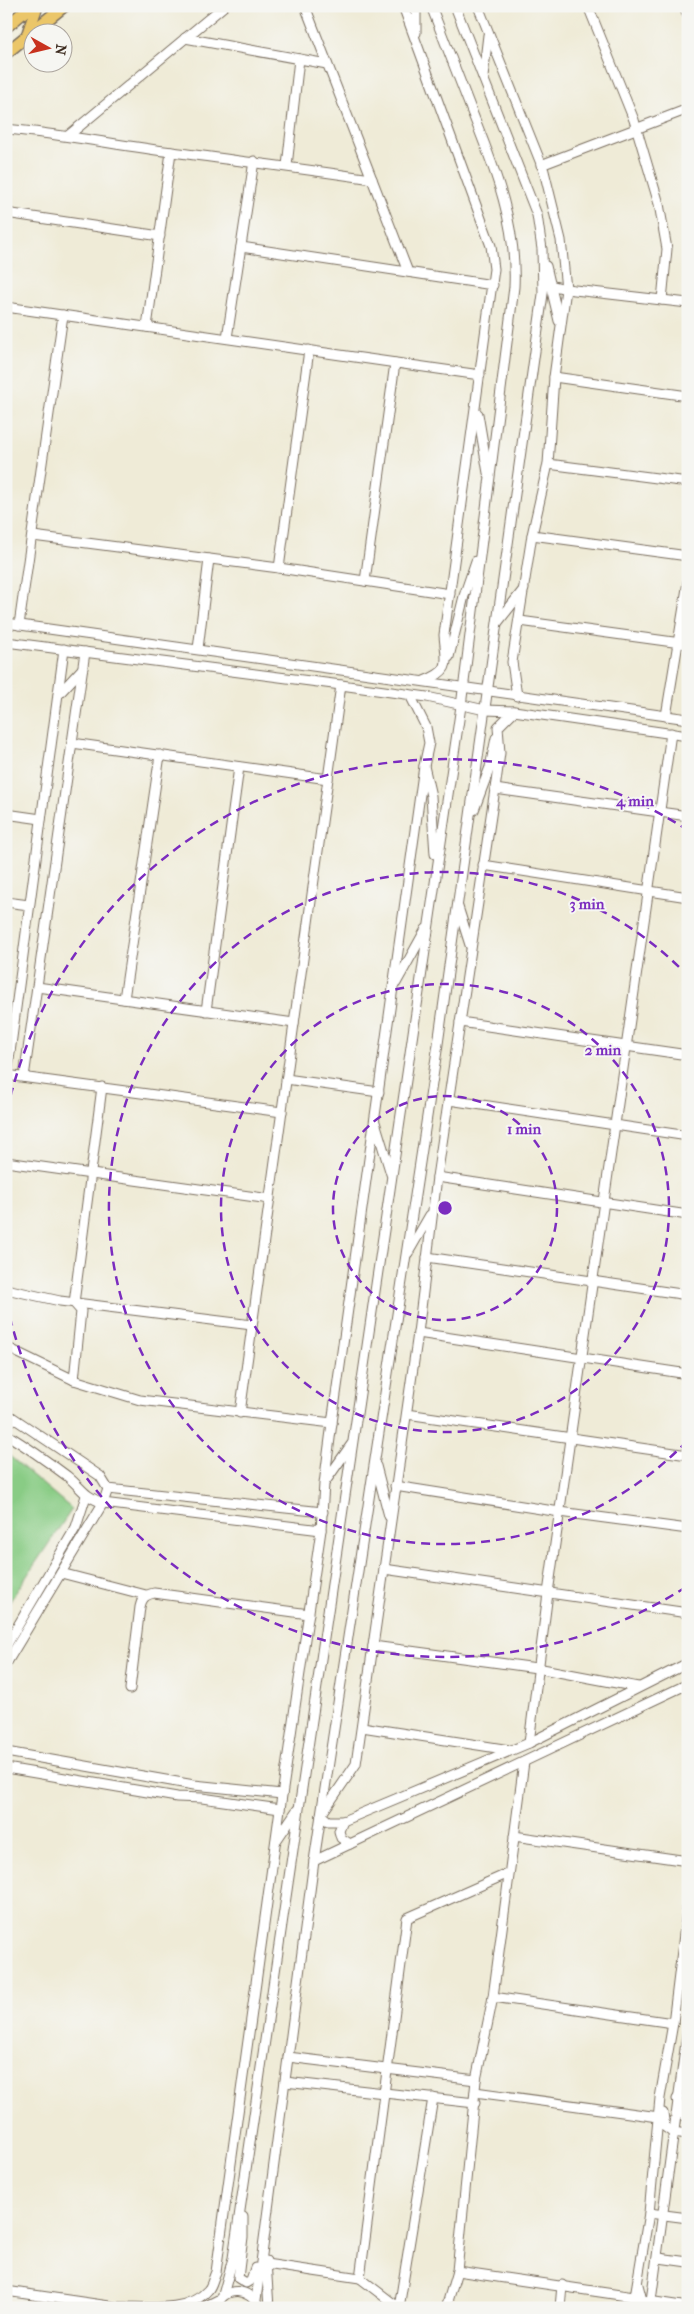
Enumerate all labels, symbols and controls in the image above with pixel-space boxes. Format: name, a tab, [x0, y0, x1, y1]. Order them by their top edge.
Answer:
north arrow	[22, 22, 72, 72]
text: N	[51, 43, 70, 57]
text: 4 min	[615, 792, 654, 810]
text: 3 min	[570, 895, 605, 913]
text: 2 min	[585, 1041, 622, 1059]
text: 1 min	[507, 1120, 541, 1138]
centre of rings	[436, 1199, 454, 1217]

